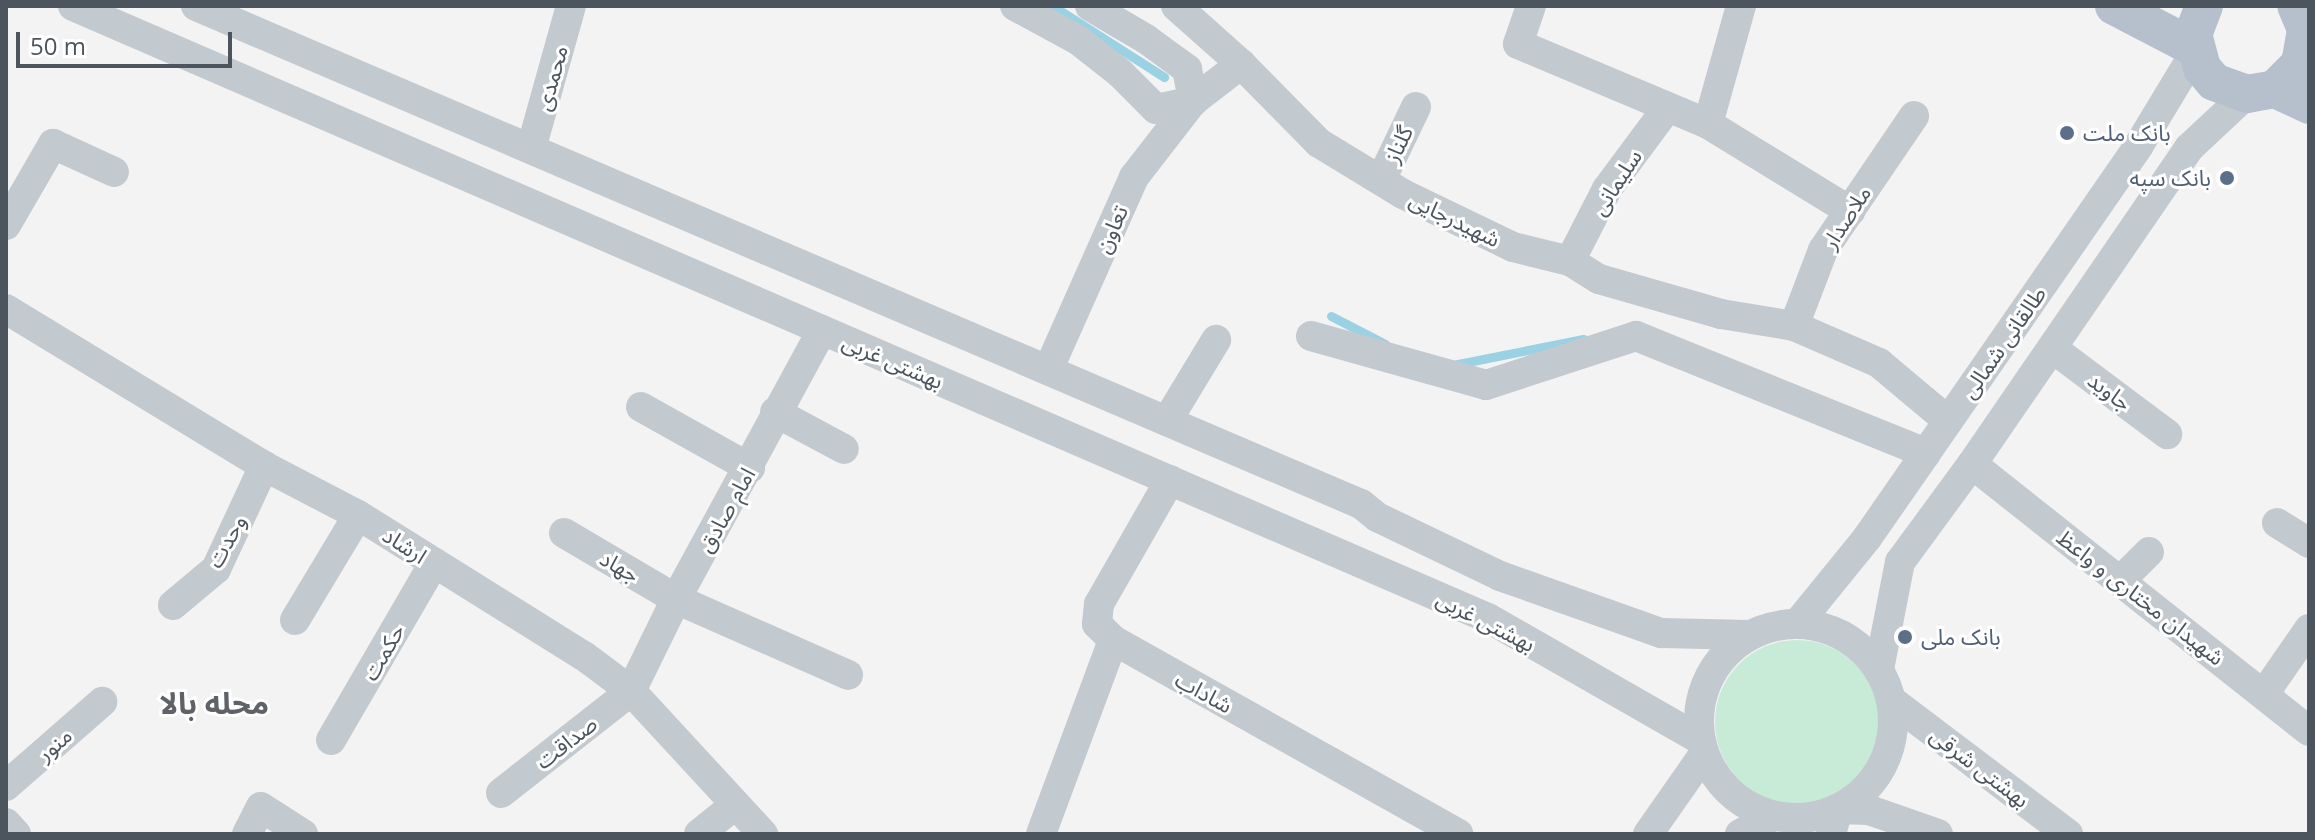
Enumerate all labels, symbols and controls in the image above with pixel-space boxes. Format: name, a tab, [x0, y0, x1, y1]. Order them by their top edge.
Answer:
scale bar	[20, 16, 236, 66]
text: 50 m	[30, 29, 86, 62]
street label: محمدی	[529, 42, 573, 114]
place label: بانک ملت	[2083, 120, 2171, 146]
street label: گلناز	[1378, 121, 1418, 167]
marker: بانک ملت	[2058, 124, 2076, 142]
street label: سلیمانی	[1585, 144, 1647, 220]
place label: بانک سپه	[2129, 165, 2211, 191]
marker: بانک سپه	[2218, 169, 2236, 187]
street label: ملاصدار	[1816, 181, 1876, 253]
street label: شهیدرجایی	[1405, 186, 1505, 252]
street label: تعاون	[1089, 201, 1133, 257]
street label: طالقانی شمالی	[1955, 281, 2051, 403]
street label: بهشتی غربی	[839, 328, 947, 394]
street label: جاوید	[2083, 366, 2137, 416]
street label: امام صادق	[692, 463, 760, 557]
street label: وحدت	[201, 510, 251, 572]
street label: ارشاد	[378, 521, 432, 569]
street label: شهیدان مختاری و واعظ	[2052, 523, 2230, 671]
street label: جهاد	[596, 544, 644, 588]
street label: بهشتی غربی	[1432, 585, 1540, 657]
street label: حکمت	[356, 619, 410, 685]
place label: بانک ملی	[1921, 624, 2001, 650]
marker: بانک ملی	[1896, 628, 1914, 646]
street label: شاداب	[1171, 666, 1237, 718]
district label: محله بالا	[159, 685, 269, 721]
street label: صداقت	[530, 710, 602, 774]
street label: بهشتی شرقی	[1925, 721, 2035, 813]
street label: منور	[31, 722, 77, 766]

